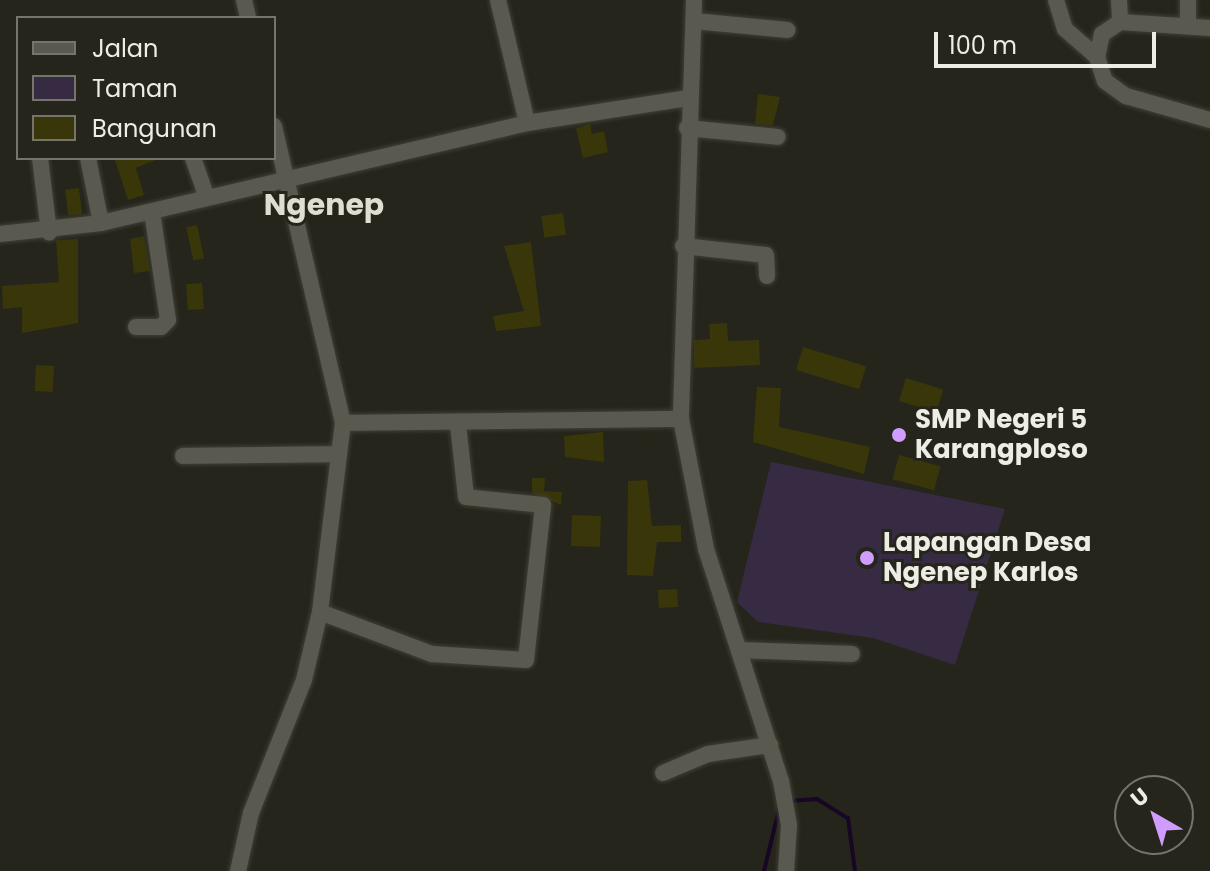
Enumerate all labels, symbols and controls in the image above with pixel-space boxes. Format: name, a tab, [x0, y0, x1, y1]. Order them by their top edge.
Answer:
legend	[16, 16, 276, 160]
scale bar	[938, 16, 1160, 66]
text: 100 m	[948, 29, 1017, 62]
text: Jalan	[92, 32, 158, 65]
text: Taman	[92, 72, 178, 105]
text: Bangunan	[92, 112, 217, 145]
district label: Ngenep	[264, 187, 384, 223]
place label: SMP Negeri 5 Karangploso	[915, 404, 1088, 466]
marker: SMP Negeri 5 Karangploso	[890, 426, 908, 444]
place label: Lapangan Desa Ngenep Karlos	[883, 527, 1091, 588]
marker: Lapangan Desa Ngenep Karlos	[858, 549, 876, 567]
north arrow	[1114, 775, 1194, 855]
text: U	[1124, 781, 1156, 814]

